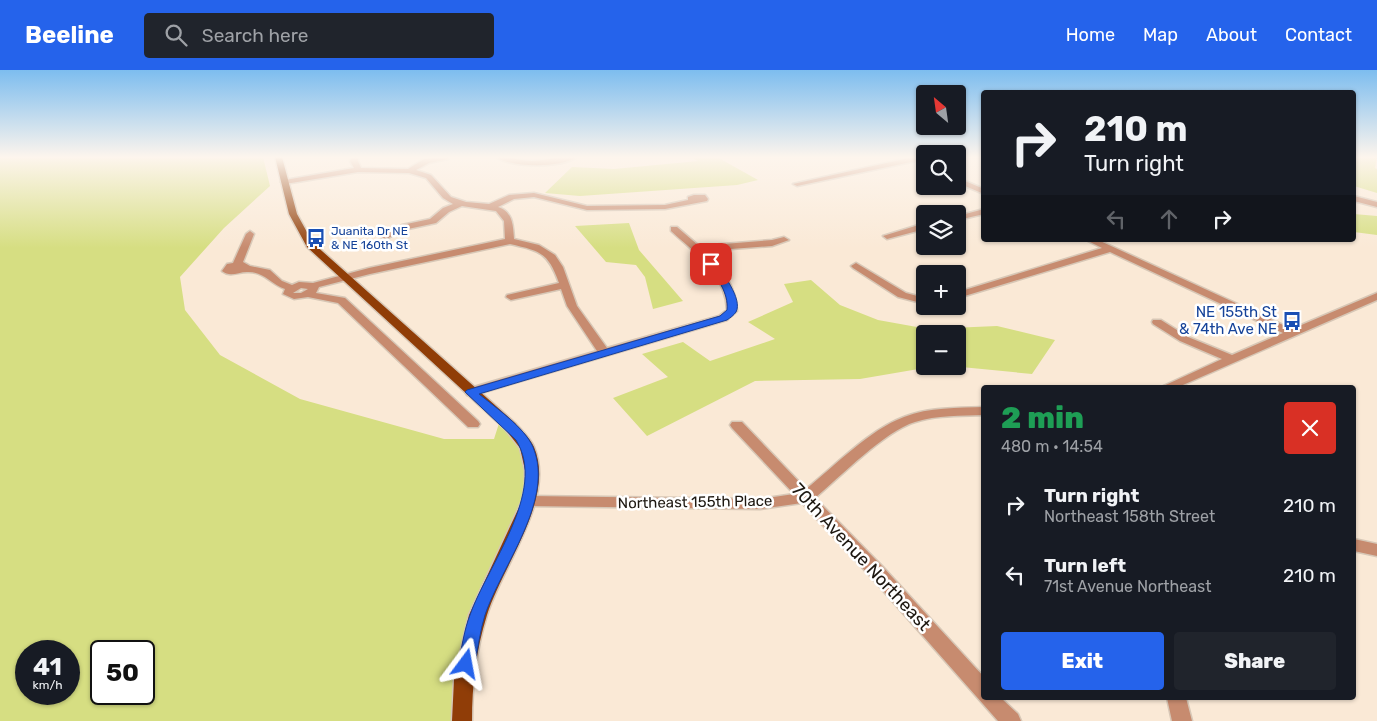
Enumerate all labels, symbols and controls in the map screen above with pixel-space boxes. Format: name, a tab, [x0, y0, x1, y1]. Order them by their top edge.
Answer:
search box	[144, 13, 494, 58]
text: Beeline	[25, 21, 114, 49]
icon: search	[162, 21, 190, 49]
text: Search here	[202, 24, 308, 47]
text: Home	[1066, 24, 1115, 46]
text: Map	[1143, 24, 1178, 46]
text: About	[1206, 24, 1257, 46]
text: Contact	[1285, 24, 1352, 46]
north arrow	[916, 85, 966, 135]
map controls	[916, 85, 966, 375]
text: 210 m	[1084, 108, 1187, 150]
icon: right	[1001, 110, 1066, 175]
button: search	[916, 145, 966, 195]
text: Turn right	[1084, 150, 1184, 177]
button: layers	[916, 205, 966, 255]
icon: left	[1102, 205, 1130, 233]
icon: ahead	[1155, 205, 1183, 233]
icon: right	[1208, 205, 1236, 233]
place label: Juanita Dr NE & NE 160th St	[331, 224, 408, 252]
bus stop icon: Juanita Dr NE & NE 160th St	[305, 227, 327, 249]
pin	[690, 243, 732, 285]
icon: arrive	[697, 250, 725, 278]
button: +	[916, 265, 966, 315]
place label: NE 155th St & 74th Ave NE	[1179, 303, 1277, 338]
bus stop icon: NE 155th St & 74th Ave NE	[1281, 310, 1303, 332]
button: −	[916, 325, 966, 375]
text: 2 min	[1001, 400, 1084, 436]
button: close	[1284, 402, 1336, 454]
text: 480 m · 14:54	[1001, 437, 1103, 456]
street label: 70th Avenue Northeast	[787, 479, 935, 635]
text: Turn right	[1044, 484, 1139, 507]
icon: right	[1001, 491, 1029, 519]
street label: Northeast 155th Place	[617, 492, 773, 512]
text: 210 m	[1283, 494, 1336, 517]
text: Northeast 158th Street	[1044, 507, 1215, 526]
text: Turn left	[1044, 554, 1126, 577]
icon: left	[1001, 561, 1029, 589]
text: 210 m	[1283, 564, 1336, 587]
text: 71st Avenue Northeast	[1044, 577, 1212, 596]
button: Exit	[1001, 632, 1164, 690]
button: Share	[1174, 632, 1336, 690]
position arrow	[439, 637, 491, 689]
speed limit sign: 50	[90, 640, 155, 705]
text: 41	[33, 652, 62, 681]
text: km/h	[33, 678, 62, 692]

